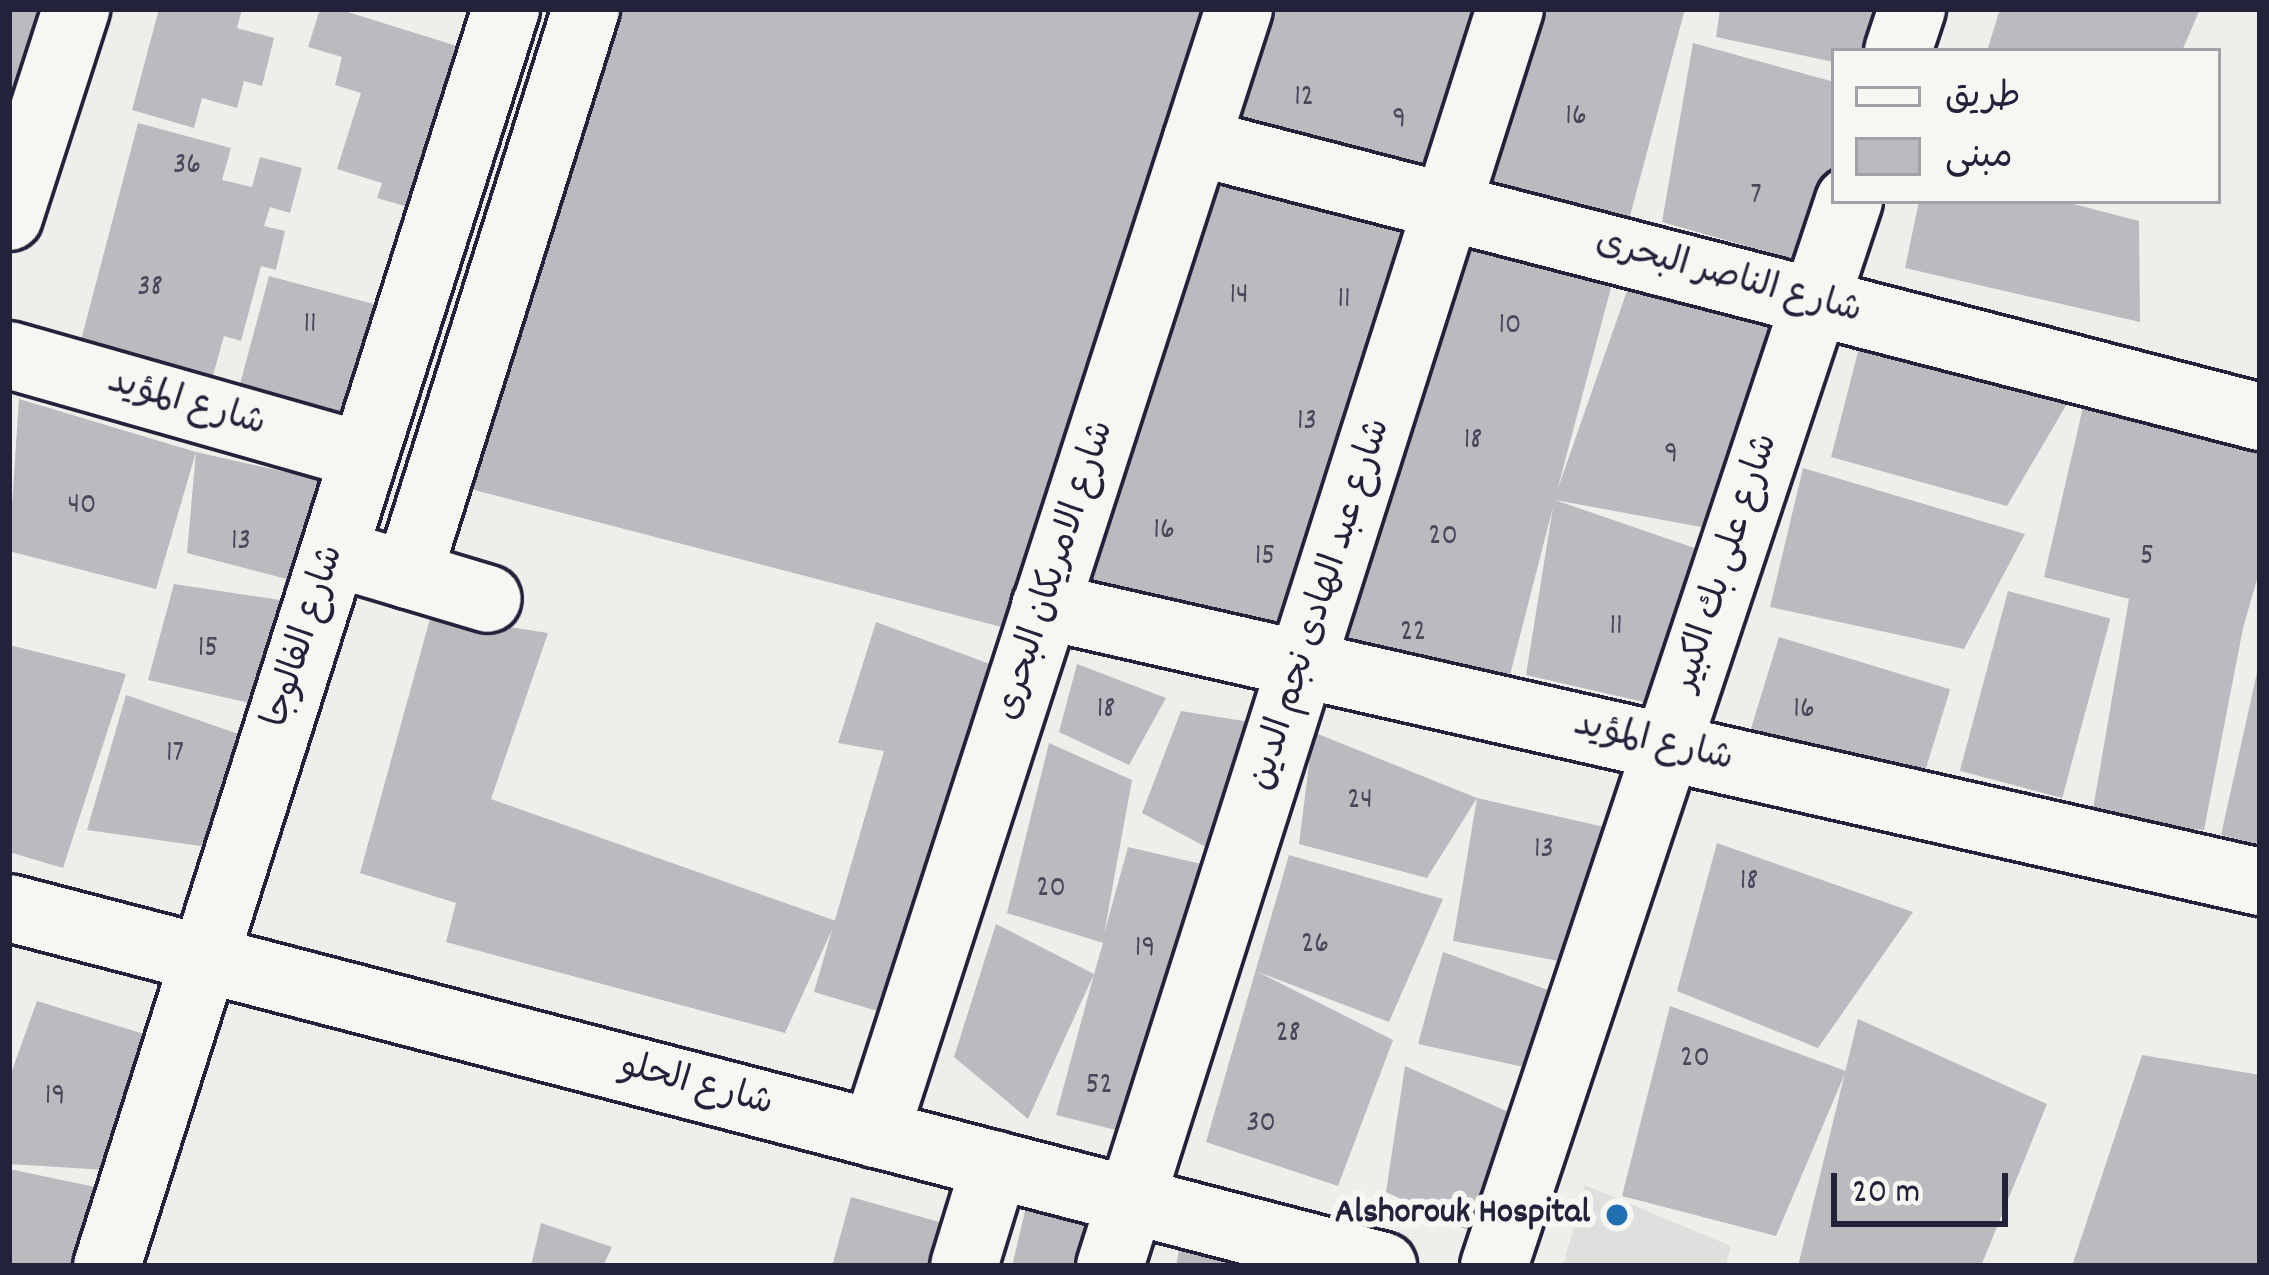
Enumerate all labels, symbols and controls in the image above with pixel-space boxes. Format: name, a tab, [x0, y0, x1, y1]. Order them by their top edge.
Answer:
legend	[1831, 48, 2221, 204]
text: طريق	[1945, 73, 2021, 125]
house number: 12	[1294, 81, 1314, 117]
house number: 16	[1565, 100, 1587, 136]
house number: 9	[1392, 103, 1406, 139]
text: مبنى	[1945, 133, 2013, 185]
house number: 36	[173, 149, 201, 185]
house number: 7	[1750, 179, 1762, 215]
street label: شارع الناصر البحرى	[1590, 223, 1866, 335]
house number: 38	[137, 271, 163, 307]
house number: 14	[1229, 279, 1249, 315]
house number: 11	[1337, 283, 1351, 319]
house number: 11	[303, 308, 317, 344]
house number: 10	[1499, 309, 1521, 345]
street label: شارع المؤيد	[102, 362, 270, 448]
house number: 13	[1297, 405, 1317, 441]
street label: شارع عبد الهادى نجم الدين	[1242, 414, 1402, 796]
street label: شارع الامريكان البحرى	[988, 416, 1126, 726]
house number: 18	[1464, 424, 1482, 460]
street label: شارع على بك الكبير	[1666, 429, 1790, 697]
house number: 9	[1664, 438, 1678, 474]
house number: 40	[68, 489, 96, 525]
house number: 16	[1153, 514, 1175, 550]
house number: 20	[1428, 520, 1458, 556]
house number: 13	[231, 525, 251, 561]
street label: شارع الفالوجا	[256, 540, 356, 734]
house number: 15	[1255, 540, 1275, 576]
house number: 5	[2140, 540, 2154, 576]
house number: 11	[1609, 610, 1623, 646]
house number: 22	[1400, 616, 1426, 652]
house number: 15	[198, 632, 218, 668]
house number: 18	[1097, 693, 1115, 729]
house number: 16	[1793, 693, 1815, 729]
street label: شارع المؤيد	[1569, 705, 1737, 783]
house number: 17	[166, 737, 184, 773]
house number: 24	[1347, 784, 1373, 820]
house number: 13	[1534, 833, 1554, 869]
house number: 18	[1740, 865, 1758, 901]
house number: 20	[1036, 872, 1066, 908]
house number: 26	[1301, 928, 1329, 964]
house number: 19	[1135, 932, 1155, 968]
house number: 28	[1275, 1017, 1301, 1053]
house number: 20	[1680, 1042, 1710, 1078]
street label: شارع الحلو	[615, 1046, 777, 1128]
house number: 52	[1086, 1069, 1112, 1105]
house number: 19	[45, 1080, 65, 1116]
house number: 30	[1246, 1107, 1276, 1143]
scale bar	[1837, 1149, 2014, 1223]
text: 20 m	[1852, 1168, 1920, 1220]
place label: Alshorouk Hospital	[1335, 1193, 1590, 1237]
marker: Alshorouk Hospital	[1601, 1199, 1633, 1231]

